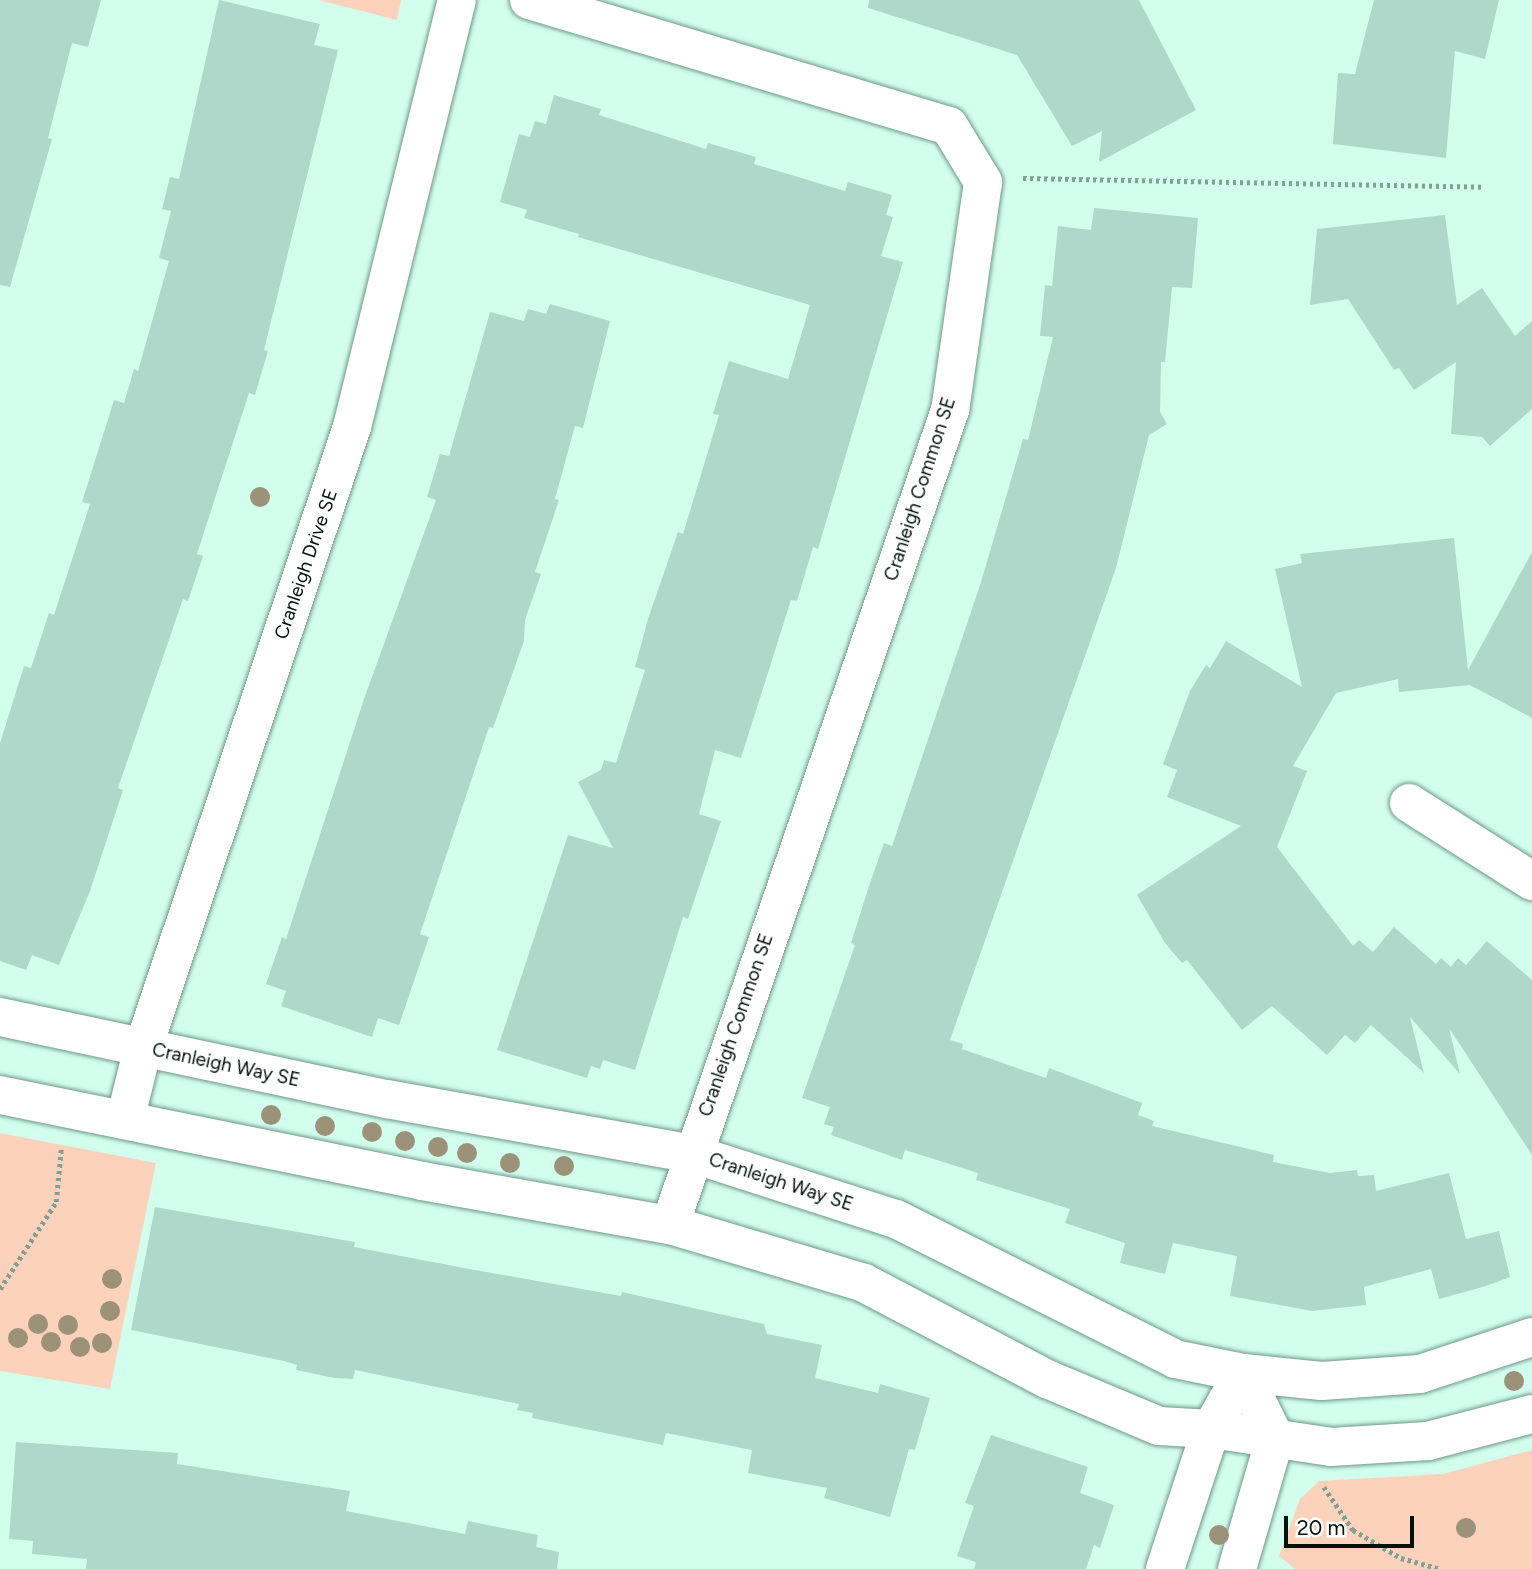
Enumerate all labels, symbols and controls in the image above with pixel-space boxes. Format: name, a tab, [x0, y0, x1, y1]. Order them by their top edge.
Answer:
street label: Cranleigh Common SE	[879, 394, 961, 584]
street label: Cranleigh Drive SE	[270, 486, 342, 642]
street label: Cranleigh Common SE	[694, 930, 778, 1120]
street label: Cranleigh Way SE	[150, 1038, 302, 1092]
street label: Cranleigh Way SE	[706, 1148, 856, 1216]
scale bar	[1287, 1502, 1416, 1546]
text: 20 m	[1297, 1515, 1345, 1540]

